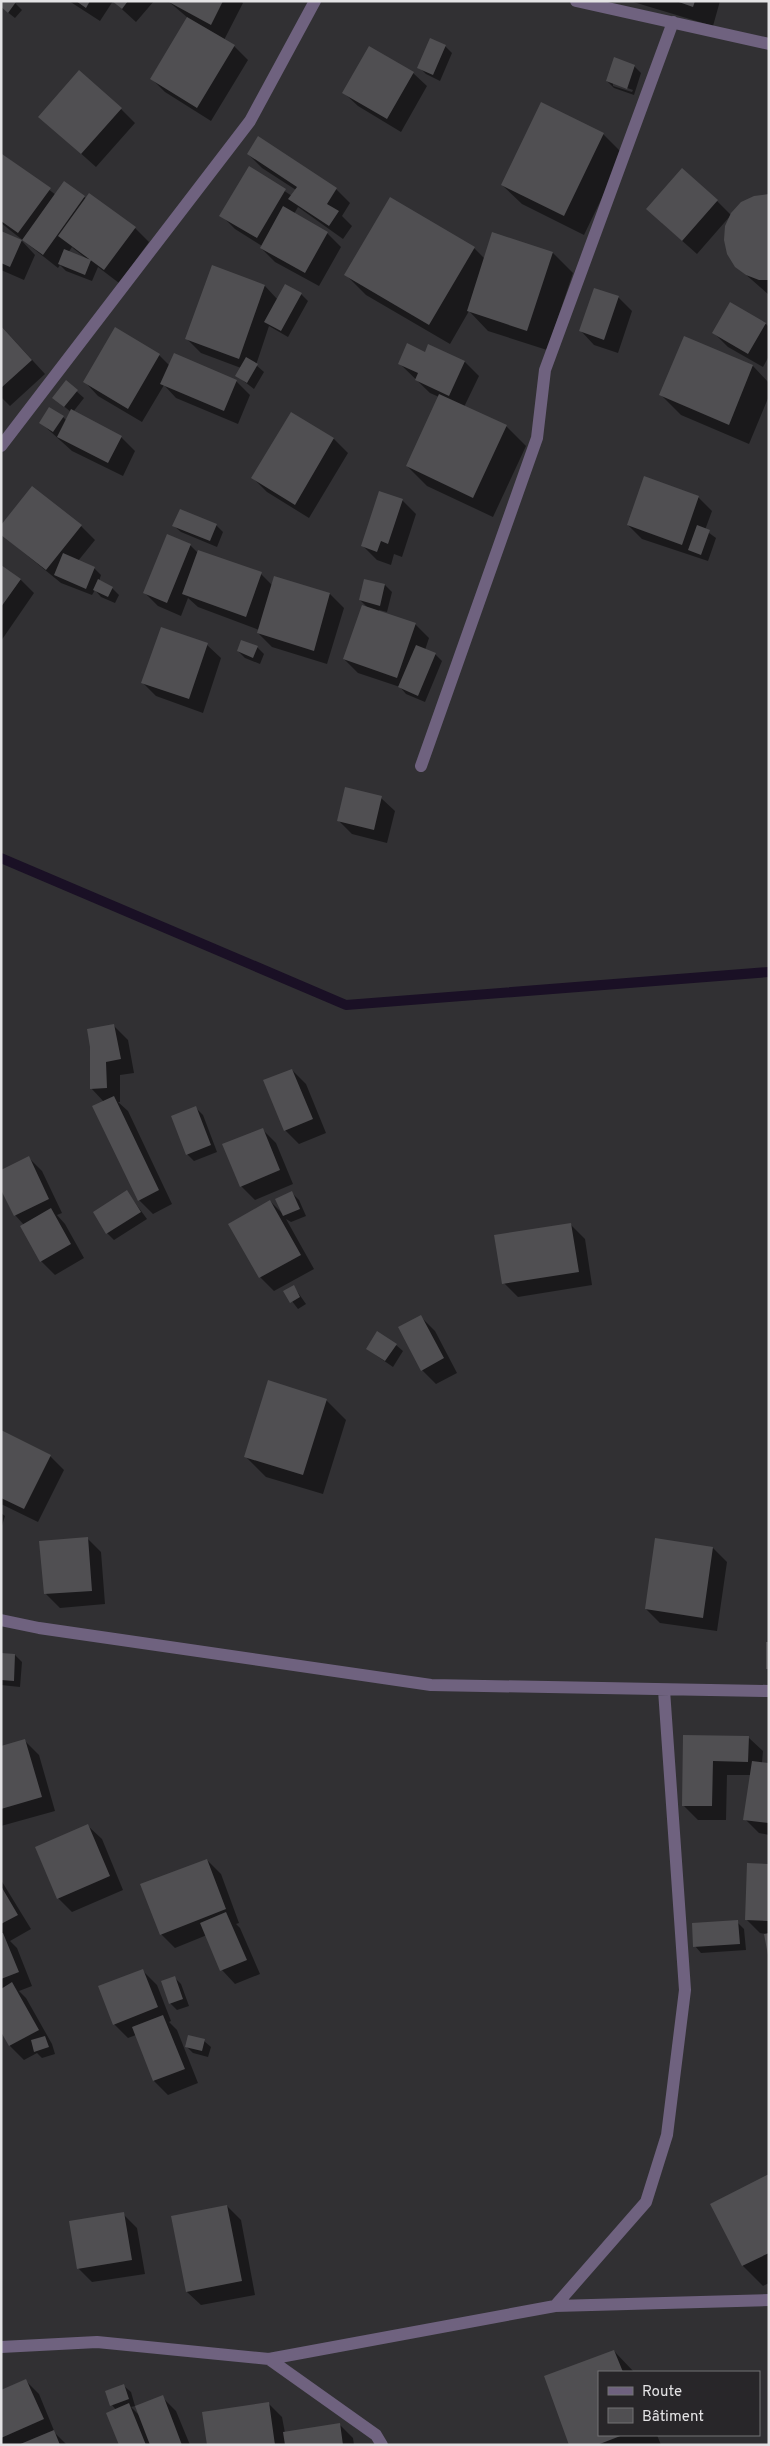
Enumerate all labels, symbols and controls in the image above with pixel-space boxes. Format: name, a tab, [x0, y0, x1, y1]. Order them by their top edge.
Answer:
legend	[598, 2371, 760, 2436]
text: Route	[642, 2383, 682, 2402]
text: Bâtiment	[642, 2408, 704, 2427]

